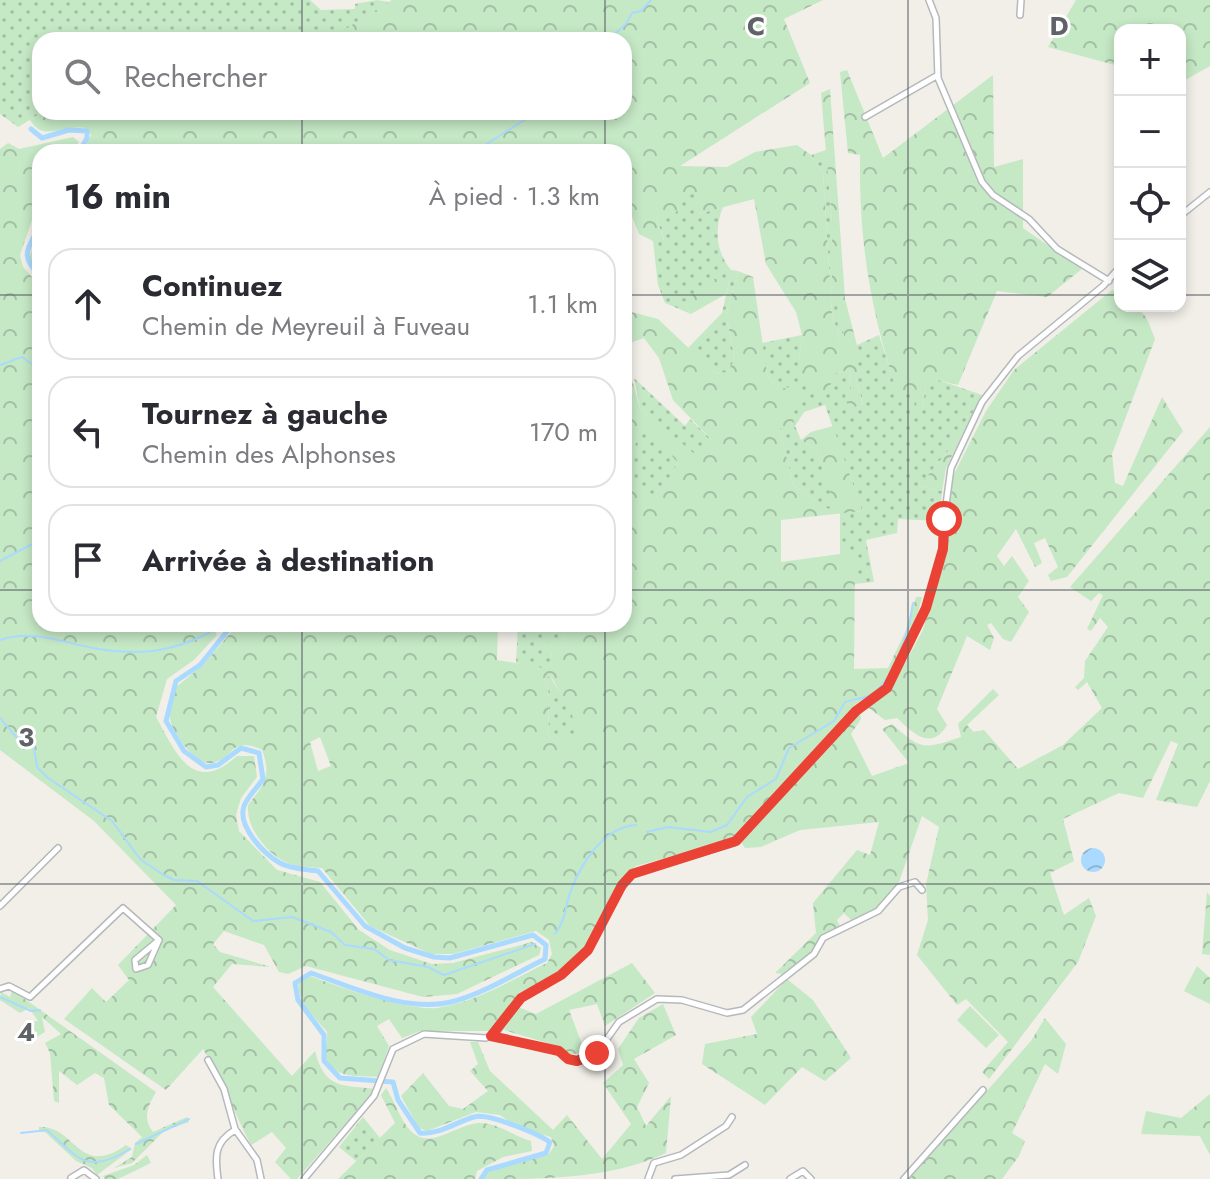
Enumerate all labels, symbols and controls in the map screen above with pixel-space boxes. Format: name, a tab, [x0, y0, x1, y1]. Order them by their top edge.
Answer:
text: C	[747, 7, 765, 45]
text: D	[1049, 7, 1069, 45]
map controls	[1114, 24, 1186, 312]
button: +	[1114, 24, 1186, 96]
search box	[32, 32, 632, 120]
icon: search	[60, 54, 104, 98]
text: Rechercher	[124, 55, 267, 98]
button: −	[1114, 96, 1186, 168]
button: locate	[1114, 168, 1186, 240]
text: 16 min	[64, 172, 171, 221]
text: À pied · 1.3 km	[429, 177, 600, 215]
button: layers	[1114, 240, 1186, 312]
text: Continuez	[142, 264, 283, 307]
icon: ahead	[66, 282, 110, 326]
text: 1.1 km	[527, 285, 598, 323]
text: Chemin de Meyreuil à Fuveau	[142, 307, 470, 345]
text: Tournez à gauche	[142, 392, 388, 435]
icon: left	[66, 410, 110, 454]
text: 170 m	[529, 413, 598, 451]
text: Chemin des Alphonses	[142, 435, 396, 473]
route start	[926, 501, 962, 537]
icon: arrive	[66, 538, 110, 582]
text: Arrivée à destination	[142, 539, 434, 582]
text: 3	[18, 718, 34, 756]
text: 4	[17, 1013, 35, 1051]
route end	[579, 1035, 615, 1071]

